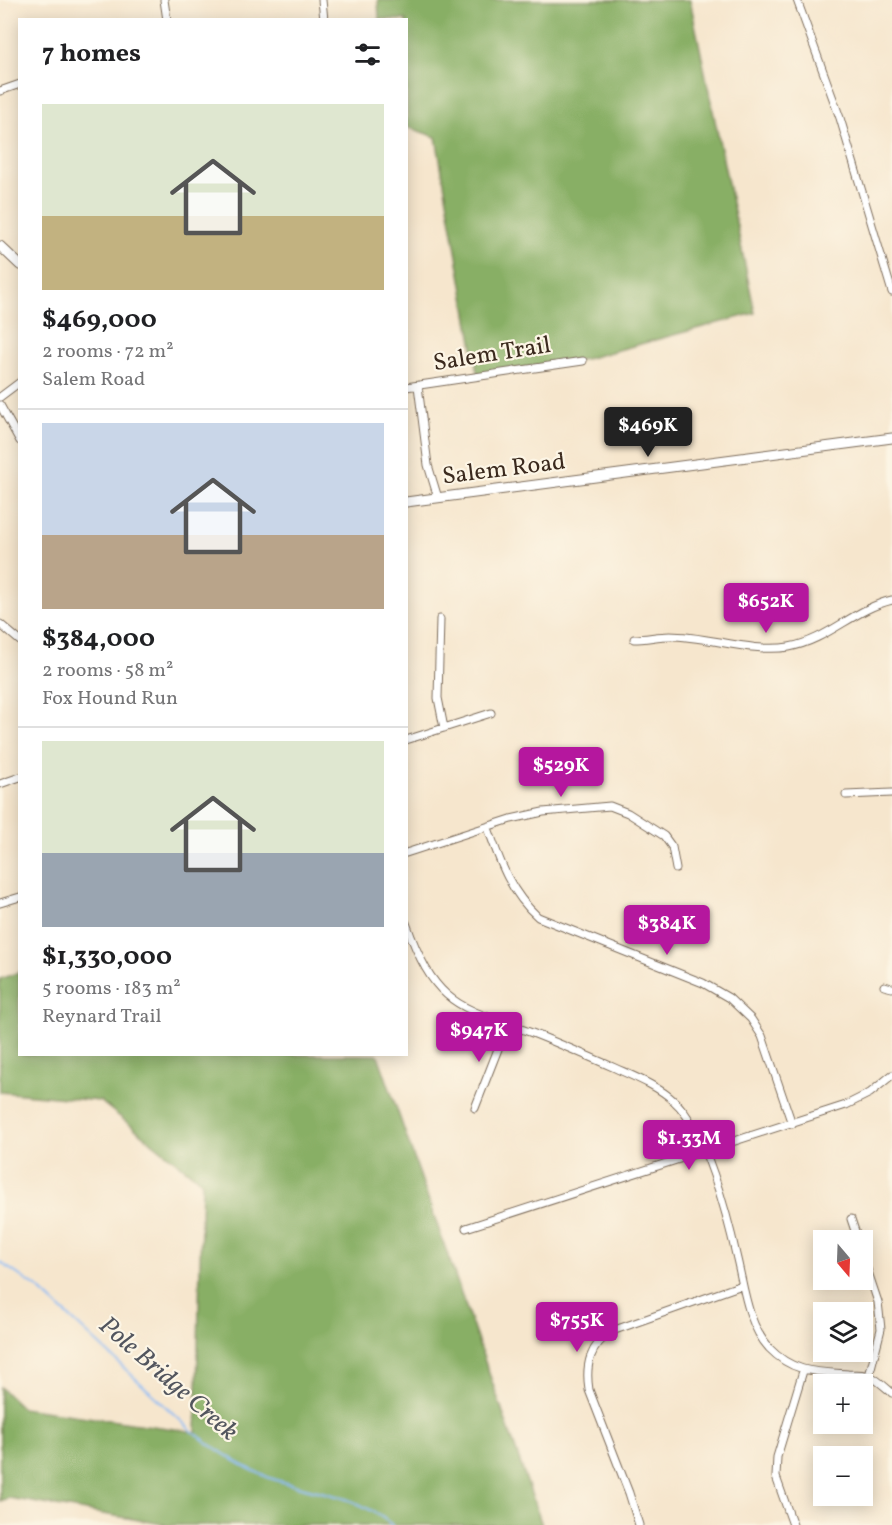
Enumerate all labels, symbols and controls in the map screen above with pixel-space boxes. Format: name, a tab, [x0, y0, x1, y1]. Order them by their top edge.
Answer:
text: 7 homes	[42, 36, 141, 72]
icon: filters	[351, 38, 384, 71]
icon: home	[159, 143, 267, 251]
text: $469,000	[42, 302, 157, 338]
street label: Salem Trail	[431, 329, 553, 381]
text: 2 rooms · 72 m²	[42, 338, 174, 366]
text: Salem Road	[42, 366, 145, 394]
pin: $469K	[606, 407, 690, 458]
text: $469K	[618, 412, 678, 440]
street label: Salem Road	[440, 446, 568, 494]
icon: home	[159, 462, 267, 570]
pin: $652K	[724, 583, 808, 634]
text: $652K	[738, 588, 794, 616]
text: $384,000	[42, 621, 155, 657]
text: 2 rooms · 58 m²	[42, 657, 173, 685]
text: Fox Hound Run	[42, 685, 178, 713]
pin: $529K	[519, 747, 603, 798]
text: $529K	[533, 752, 589, 780]
icon: home	[159, 780, 267, 888]
pin: $384K	[625, 905, 709, 956]
text: $384K	[638, 910, 696, 938]
text: $1,330,000	[42, 939, 172, 975]
text: 5 rooms · 183 m²	[42, 975, 181, 1003]
text: Reynard Trail	[42, 1003, 162, 1031]
pin: $947K	[437, 1012, 521, 1063]
text: $947K	[450, 1017, 508, 1045]
pin: $1.33M	[640, 1120, 738, 1171]
text: $1.33M	[657, 1125, 721, 1153]
north arrow	[813, 1230, 873, 1290]
map controls	[813, 1230, 873, 1506]
pin: $755K	[535, 1302, 619, 1353]
button: layers	[813, 1302, 873, 1362]
text: $755K	[550, 1307, 604, 1335]
water label: Pole Bridge Creek	[91, 1308, 245, 1450]
button: +	[813, 1374, 873, 1434]
button: −	[813, 1446, 873, 1506]

